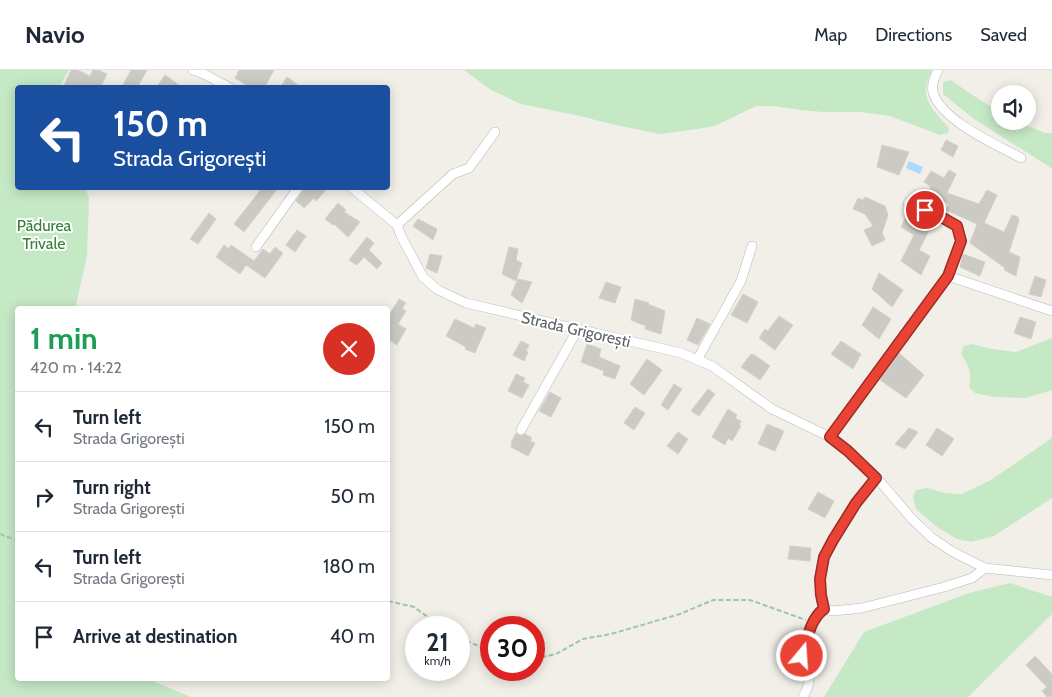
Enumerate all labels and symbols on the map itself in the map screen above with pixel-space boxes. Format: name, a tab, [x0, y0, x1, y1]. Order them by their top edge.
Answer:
pin	[904, 189, 946, 231]
park label: Pădurea Trivale	[17, 216, 72, 253]
street label: Strada Grigorești	[519, 308, 632, 352]
speed limit sign: 30	[480, 616, 545, 681]
position arrow	[775, 629, 827, 681]

